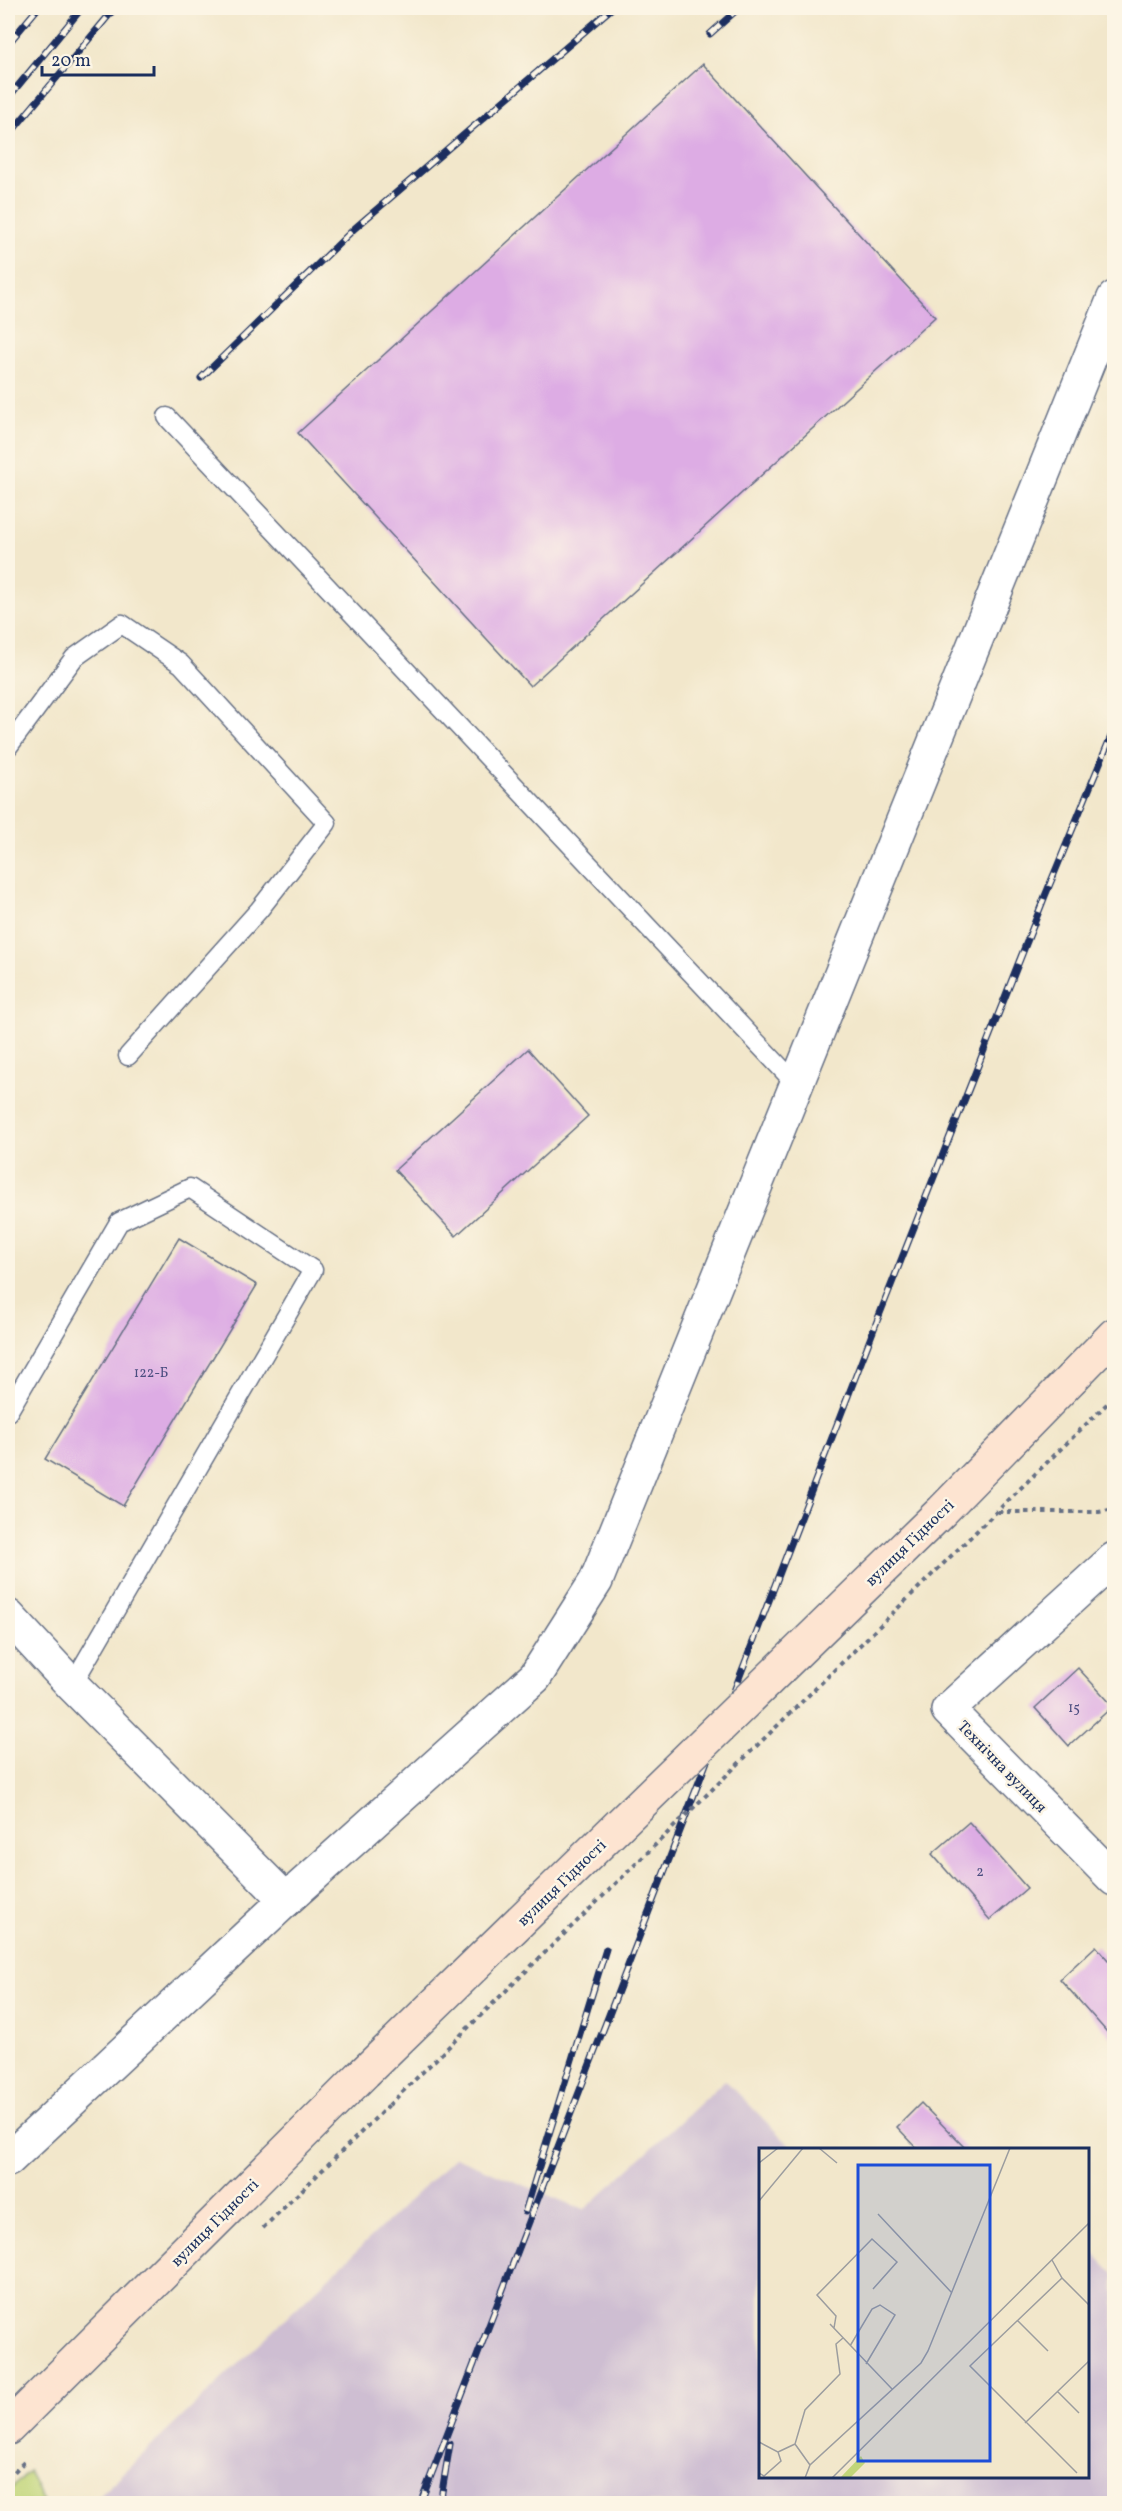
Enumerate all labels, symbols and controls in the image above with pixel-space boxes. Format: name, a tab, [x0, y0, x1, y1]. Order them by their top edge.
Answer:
scale bar	[42, 39, 154, 77]
text: 20 m	[51, 49, 91, 74]
house number: 122-Б	[134, 1364, 168, 1383]
street label: вулиця Гідності	[861, 1495, 960, 1592]
house number: 15	[1068, 1699, 1080, 1718]
street label: Технічна вулиця	[952, 1716, 1051, 1818]
street label: вулиця Гідності	[513, 1835, 612, 1932]
house number: 2	[976, 1863, 984, 1882]
inset map	[759, 2148, 1089, 2478]
street label: вулиця Гідності	[167, 2174, 264, 2272]

